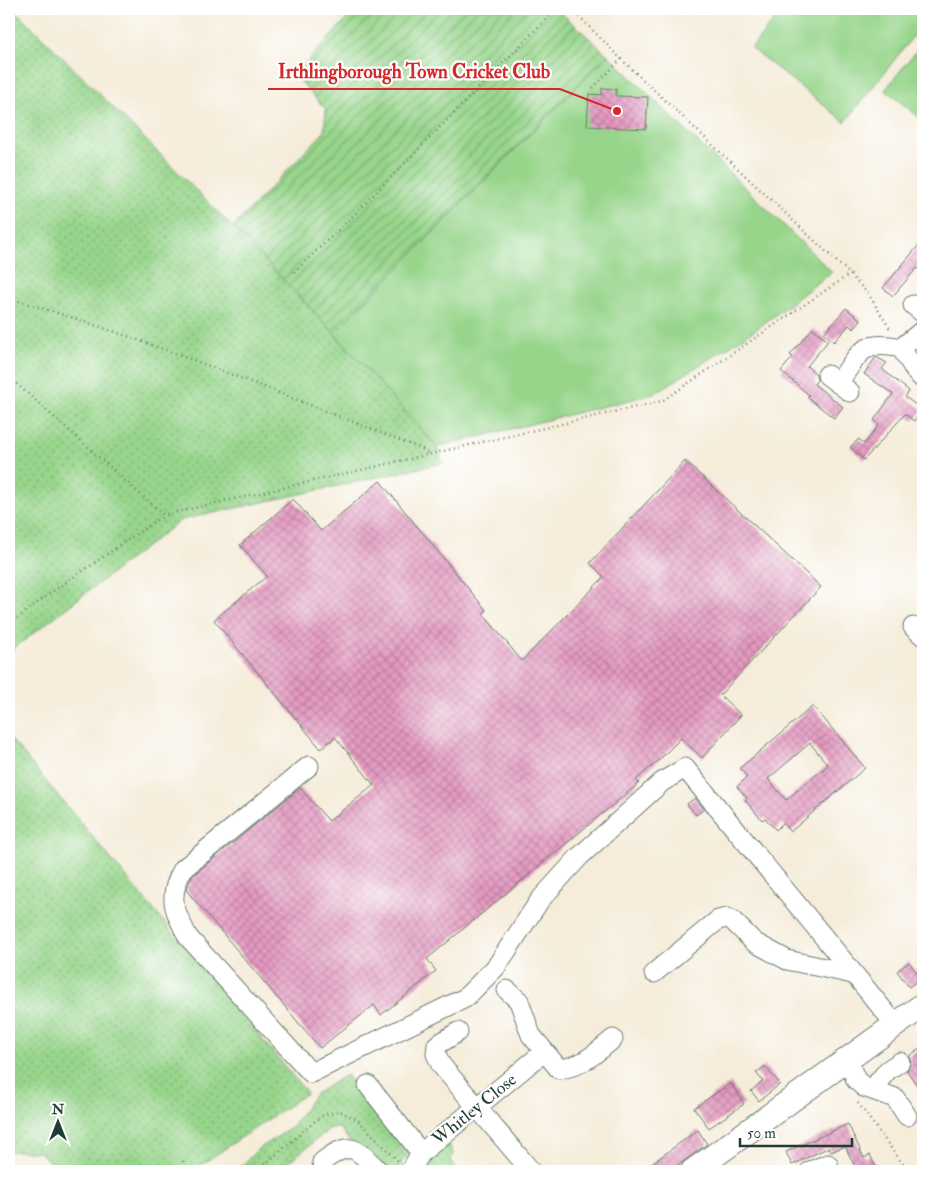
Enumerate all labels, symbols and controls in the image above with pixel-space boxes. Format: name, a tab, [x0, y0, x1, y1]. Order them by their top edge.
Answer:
callout: Irthlingborough Town Cricket Club	[268, 55, 560, 89]
text: Irthlingborough Town Cricket Club	[278, 60, 551, 85]
street label: Whitley Close	[427, 1068, 522, 1151]
north arrow	[32, 1098, 82, 1148]
text: N	[51, 1101, 65, 1118]
scale bar	[740, 1115, 852, 1147]
text: 50 m	[747, 1124, 776, 1143]

